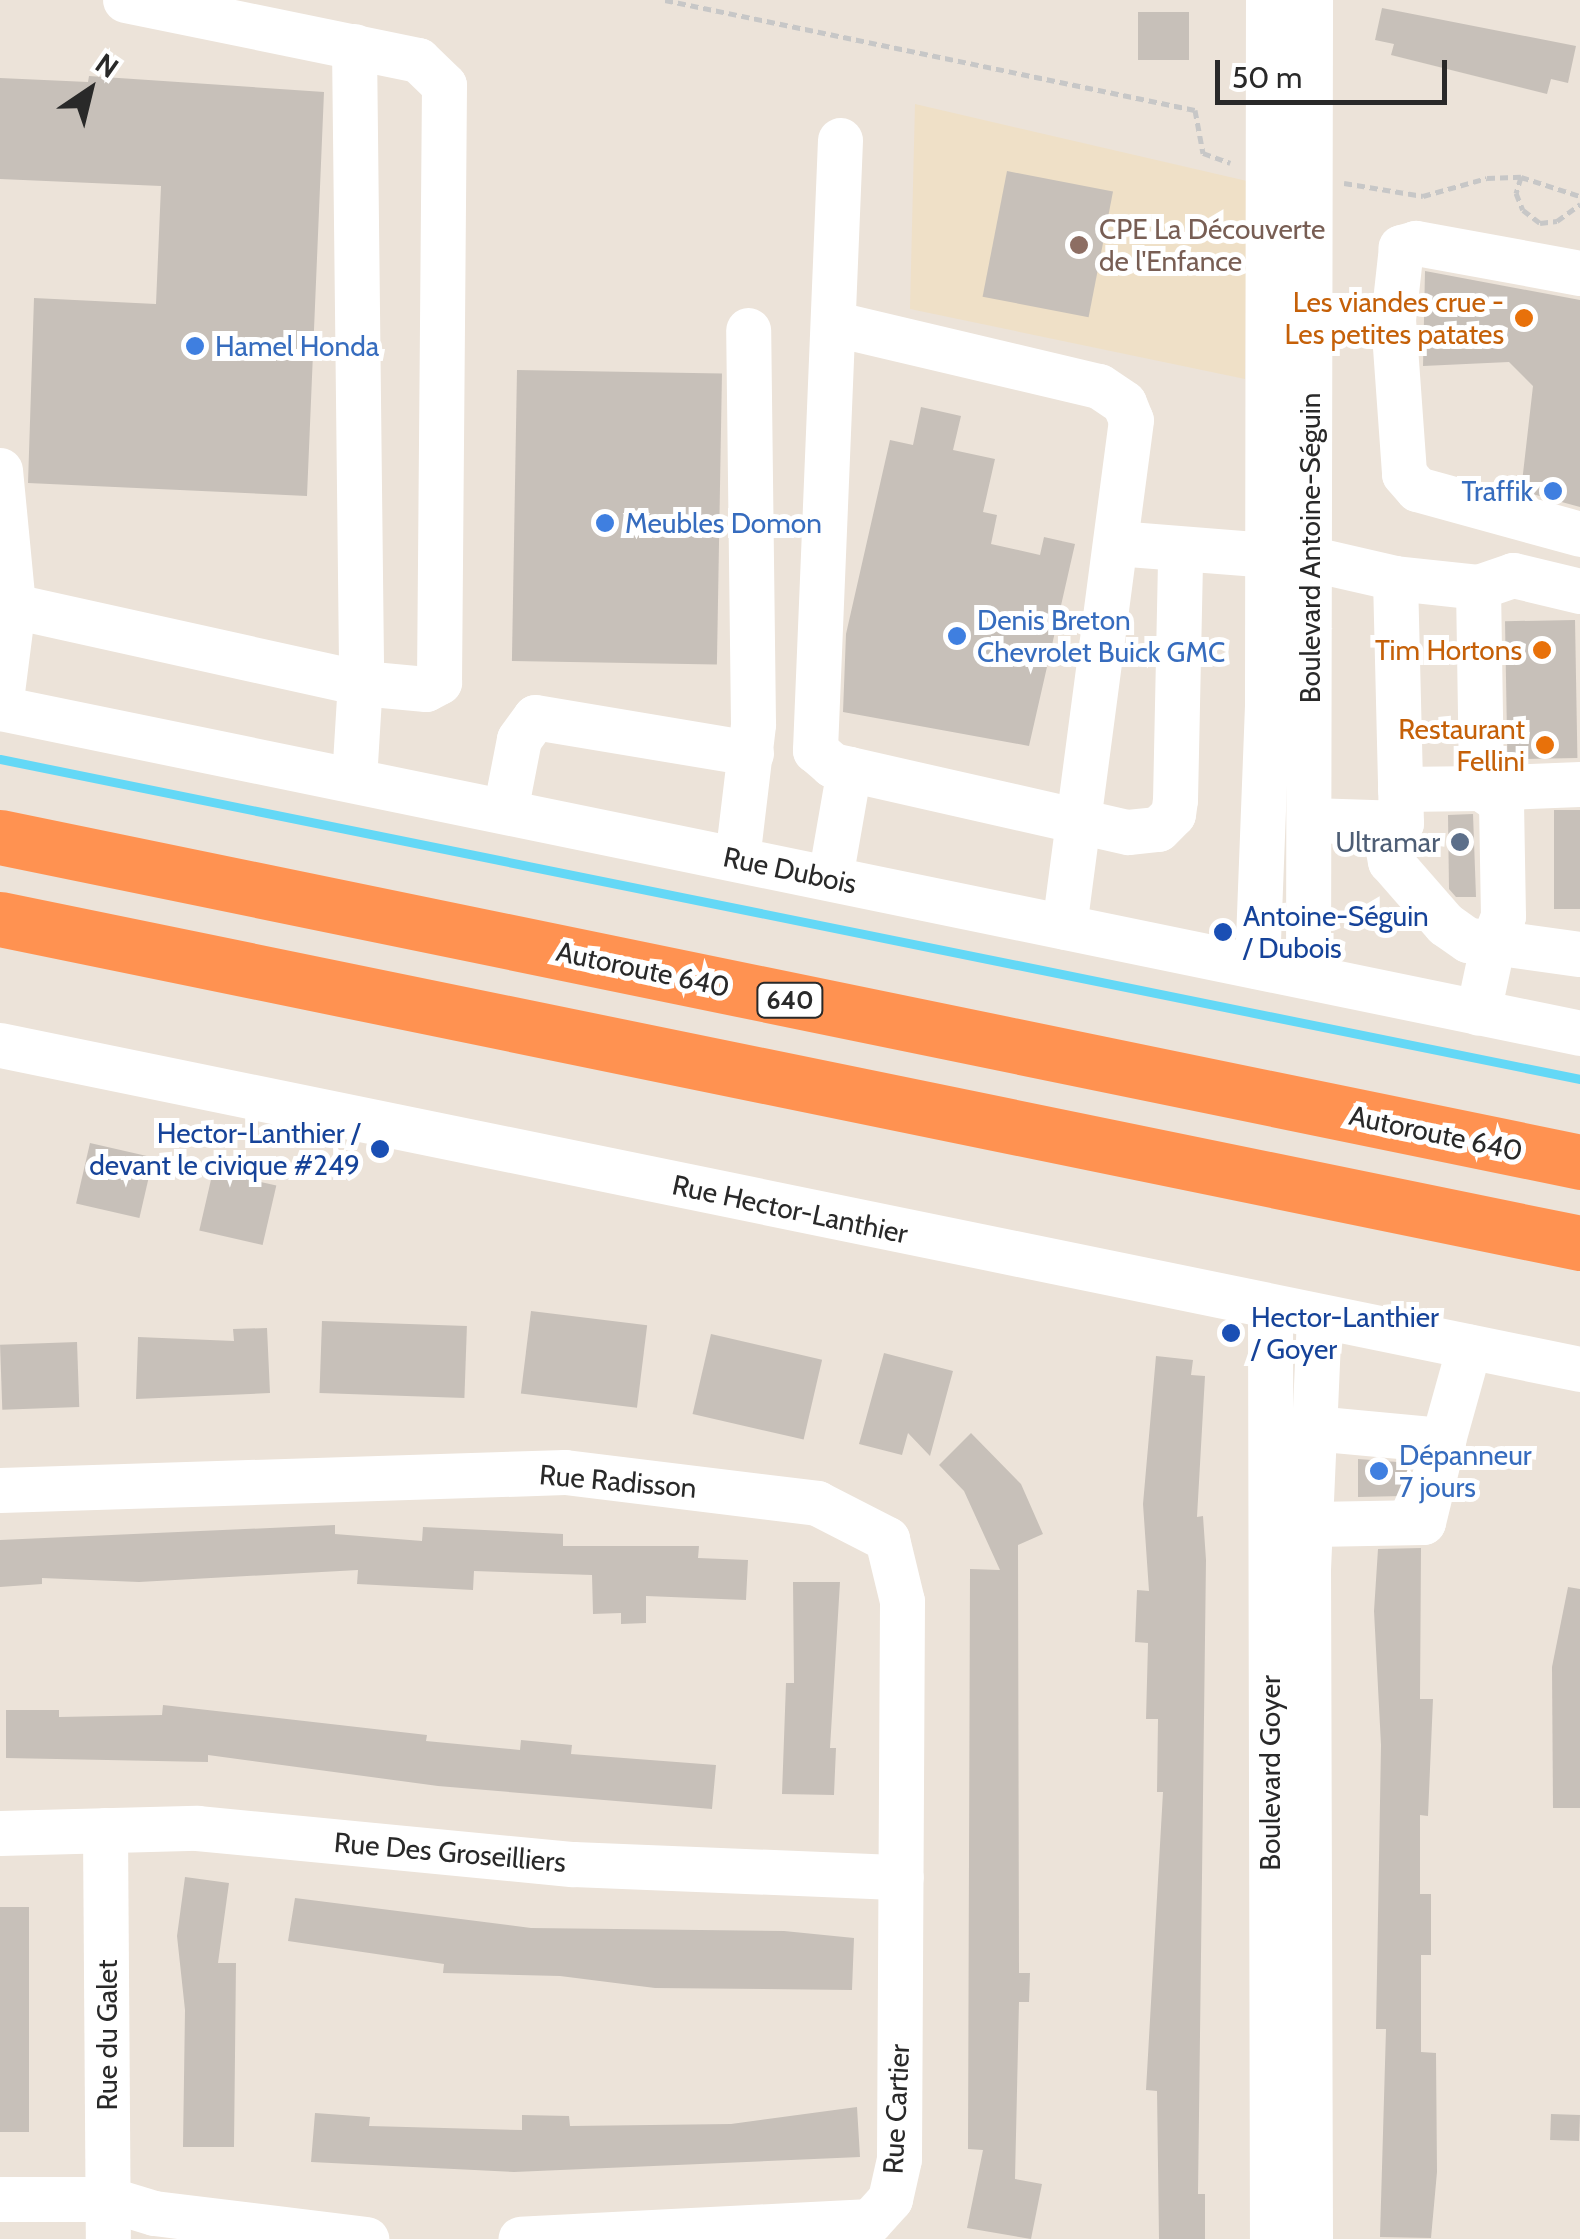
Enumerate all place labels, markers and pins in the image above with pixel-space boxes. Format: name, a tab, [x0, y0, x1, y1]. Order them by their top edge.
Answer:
place label: CPE La Découverte de l'Enfance	[1099, 212, 1325, 278]
marker: CPE La Découverte de l'Enfance	[1068, 234, 1090, 256]
place label: Les viandes crue - Les petites patates	[1285, 285, 1504, 351]
marker: Les viandes crue - Les petites patates	[1513, 307, 1535, 329]
place label: Hamel Honda	[215, 329, 379, 363]
marker: Hamel Honda	[184, 335, 206, 357]
place label: Traffik	[1462, 474, 1533, 508]
marker: Traffik	[1542, 480, 1564, 502]
place label: Meubles Domon	[625, 506, 822, 540]
marker: Meubles Domon	[594, 512, 616, 534]
place label: Denis Breton Chevrolet Buick GMC	[977, 603, 1225, 669]
marker: Denis Breton Chevrolet Buick GMC	[946, 625, 968, 647]
place label: Tim Hortons	[1375, 633, 1522, 667]
marker: Tim Hortons	[1531, 639, 1553, 661]
place label: Restaurant Fellini	[1398, 712, 1525, 778]
marker: Restaurant Fellini	[1534, 734, 1556, 756]
place label: Ultramar	[1335, 825, 1440, 859]
marker: Ultramar	[1449, 831, 1471, 853]
place label: Antoine-Séguin / Dubois	[1243, 899, 1429, 965]
marker: Antoine-Séguin / Dubois	[1212, 921, 1234, 943]
place label: Hector-Lanthier / devant le civique #249	[89, 1116, 360, 1182]
marker: Hector-Lanthier / devant le civique #249	[369, 1138, 391, 1160]
place label: Hector-Lanthier / Goyer	[1251, 1300, 1439, 1366]
marker: Hector-Lanthier / Goyer	[1220, 1322, 1242, 1344]
place label: Dépanneur 7 jours	[1399, 1438, 1532, 1504]
marker: Dépanneur 7 jours	[1368, 1460, 1390, 1482]

